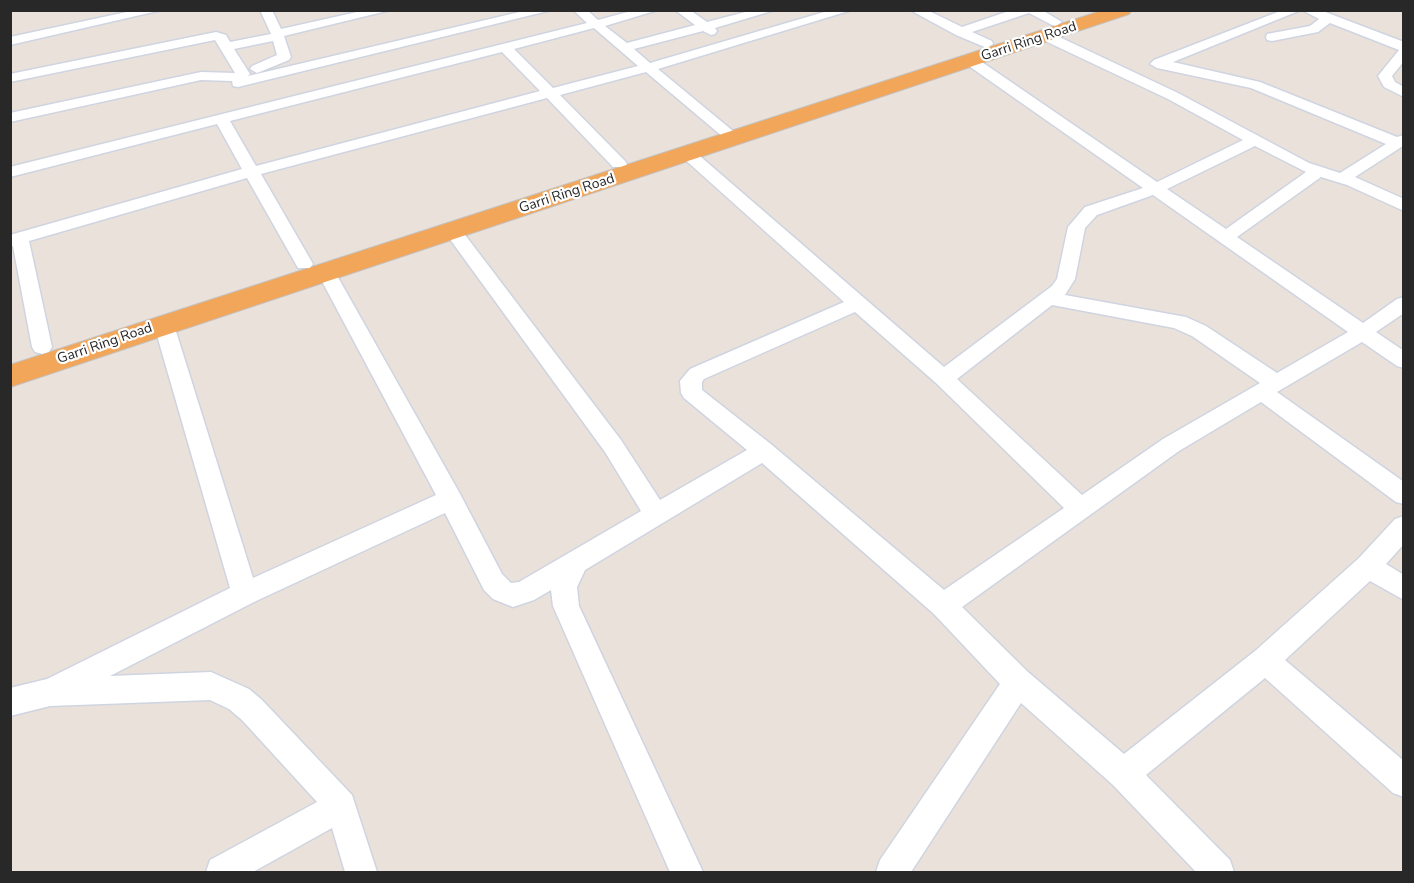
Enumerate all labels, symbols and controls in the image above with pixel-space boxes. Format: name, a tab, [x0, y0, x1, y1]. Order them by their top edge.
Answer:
street label: Garri Ring Road	[979, 19, 1079, 65]
street label: Garri Ring Road	[517, 171, 617, 217]
street label: Garri Ring Road	[55, 320, 155, 368]

